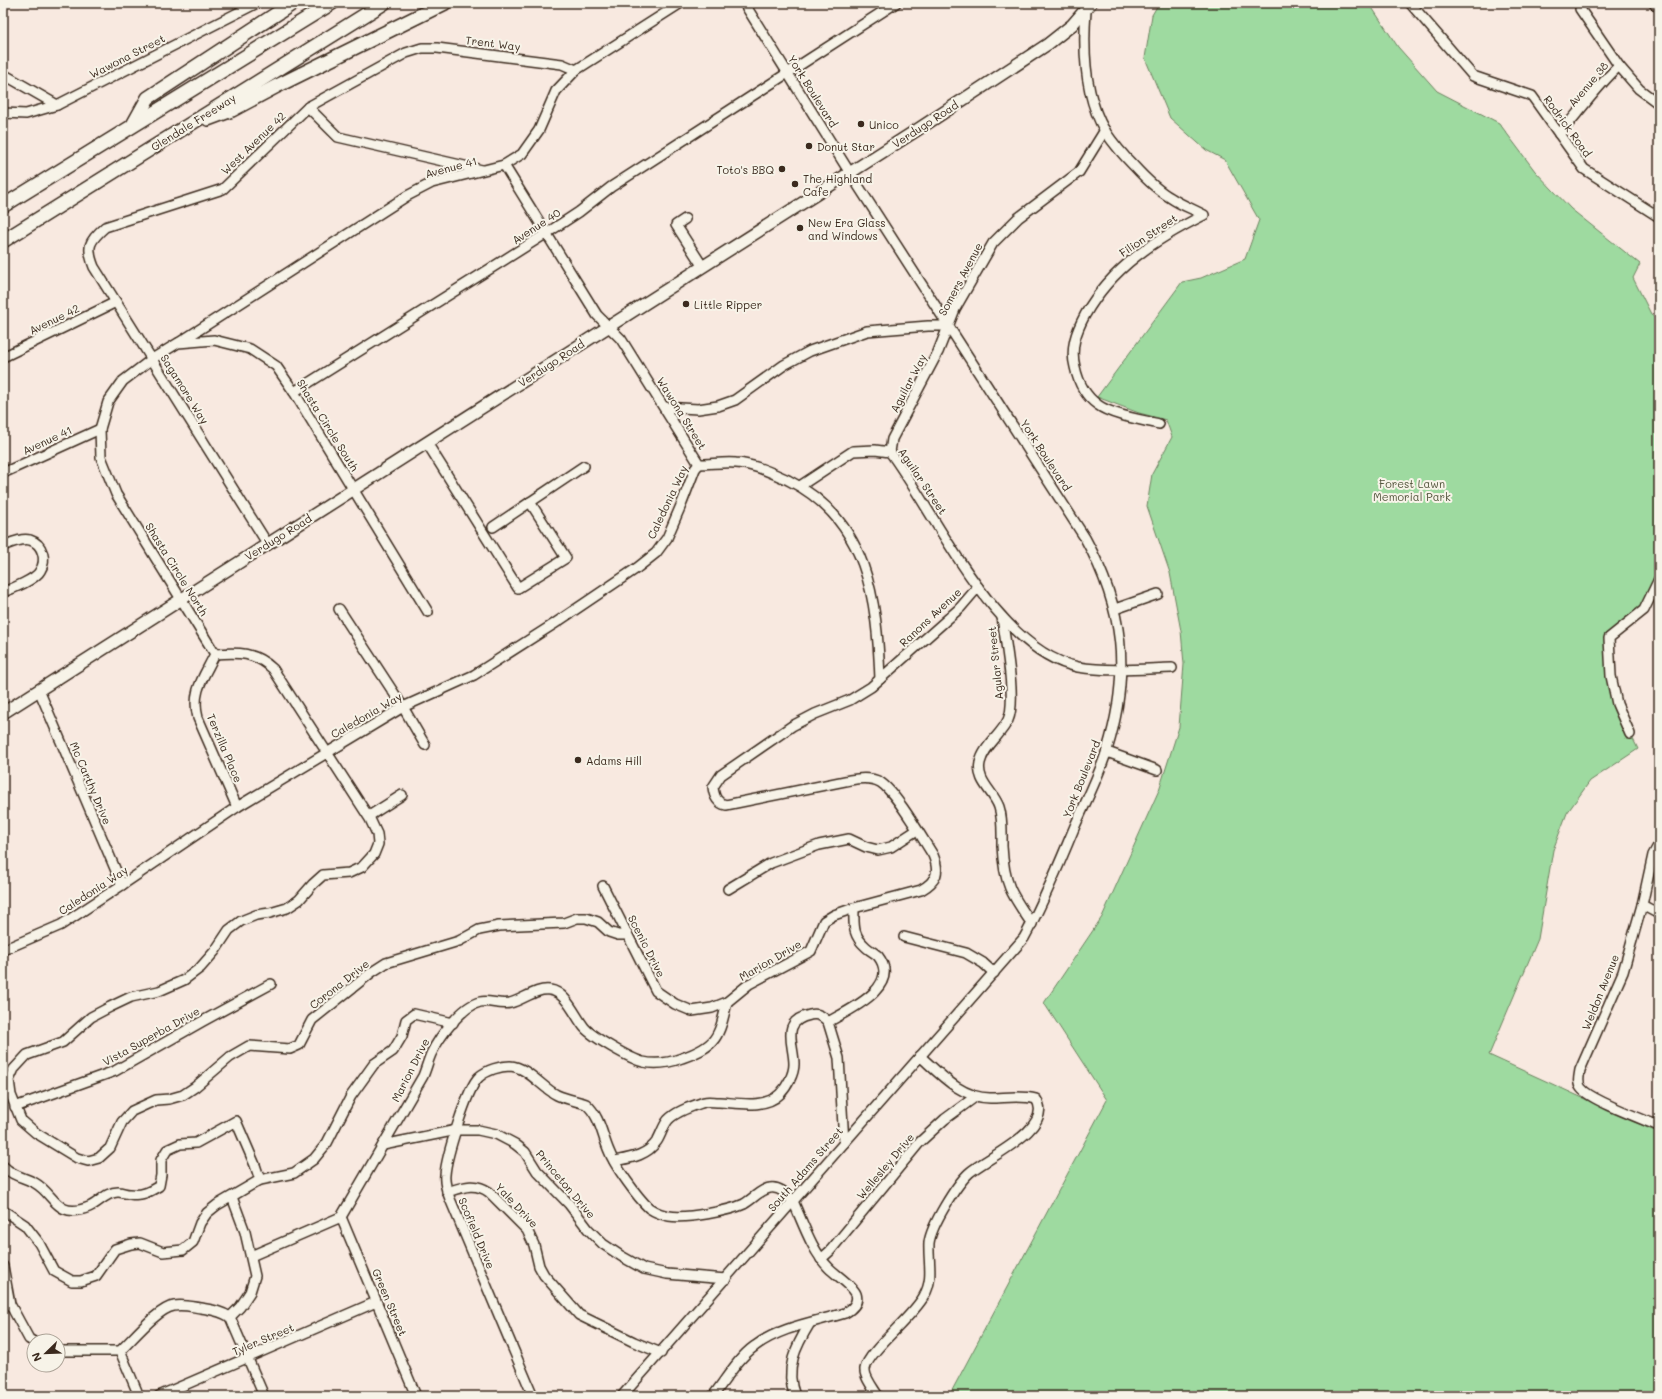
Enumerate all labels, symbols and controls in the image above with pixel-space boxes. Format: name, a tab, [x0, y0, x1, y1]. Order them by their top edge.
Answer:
street label: Wawona Street	[87, 30, 168, 82]
street label: Trent Way	[465, 32, 522, 54]
street label: York Boulevard	[785, 52, 841, 130]
street label: Avenue 38	[1565, 58, 1612, 110]
street label: Glendale Freeway	[148, 90, 238, 154]
street label: Rodrick Road	[1541, 92, 1595, 160]
street label: Verdugo Road	[889, 97, 961, 151]
street label: West Avenue 42	[217, 108, 289, 178]
place label: Unico	[869, 117, 899, 132]
marker: Unico	[856, 119, 866, 129]
place label: Donut Star	[817, 139, 875, 154]
marker: Donut Star	[804, 141, 814, 151]
street label: Avenue 41	[423, 153, 479, 181]
place label: Toto's BBQ	[716, 162, 774, 177]
marker: Toto's BBQ	[777, 164, 787, 174]
place label: The Highland Cafe	[803, 171, 872, 199]
marker: The Highland Cafe	[790, 179, 800, 189]
street label: Avenue 40	[509, 205, 563, 247]
street label: Filion Street	[1116, 210, 1180, 260]
place label: New Era Glass and Windows	[808, 215, 886, 243]
marker: New Era Glass and Windows	[795, 223, 805, 233]
street label: Somers Avenue	[934, 240, 986, 318]
place label: Little Ripper	[694, 297, 762, 312]
marker: Little Ripper	[681, 299, 691, 309]
street label: Avenue 42	[26, 300, 82, 338]
street label: Verdugo Road	[515, 336, 587, 390]
street label: Sagamore Way	[158, 351, 213, 427]
street label: Aguilar Way	[886, 351, 930, 415]
street label: Wawona Street	[654, 374, 710, 452]
street label: Shasta Circle South	[294, 376, 362, 474]
street label: York Boulevard	[1017, 416, 1075, 494]
street label: Avenue 41	[20, 422, 74, 458]
street label: Aguilar Street	[895, 445, 951, 517]
street label: Caledonia Way	[643, 462, 691, 541]
park label: Forest Lawn Memorial Park	[1373, 476, 1451, 504]
street label: Verdugo Road	[242, 510, 314, 564]
street label: Shasta Circle North	[142, 520, 212, 618]
street label: Ranons Avenue	[896, 584, 964, 650]
street label: Agular Street	[984, 625, 1006, 700]
street label: Caledonia Way	[328, 688, 405, 741]
street label: Terzilla Place	[204, 711, 246, 785]
street label: York Boulevard	[1059, 738, 1103, 820]
street label: Mc Carthy Drive	[67, 739, 115, 827]
place label: Adams Hill	[586, 753, 642, 768]
marker: Adams Hill	[573, 755, 583, 765]
street label: Caledonia Way	[55, 862, 131, 918]
street label: Scenic Drive	[625, 912, 669, 980]
street label: Marion Drive	[736, 936, 804, 984]
street label: Weldon Avenue	[1578, 952, 1622, 1032]
street label: Corona Drive	[306, 956, 372, 1012]
street label: Vista Superba Drive	[100, 1003, 202, 1069]
street label: Marion Drive	[387, 1035, 433, 1104]
street label: South Adams Street	[764, 1123, 846, 1214]
street label: Wellesley Drive	[853, 1130, 917, 1202]
street label: Princeton Drive	[533, 1147, 599, 1222]
street label: Yale Drive	[492, 1179, 542, 1231]
street label: Scofield Drive	[455, 1195, 499, 1271]
street label: Green Street	[369, 1266, 411, 1338]
street label: Tyler Street	[230, 1319, 296, 1359]
north arrow	[26, 1333, 66, 1373]
text: N	[28, 1350, 45, 1364]

